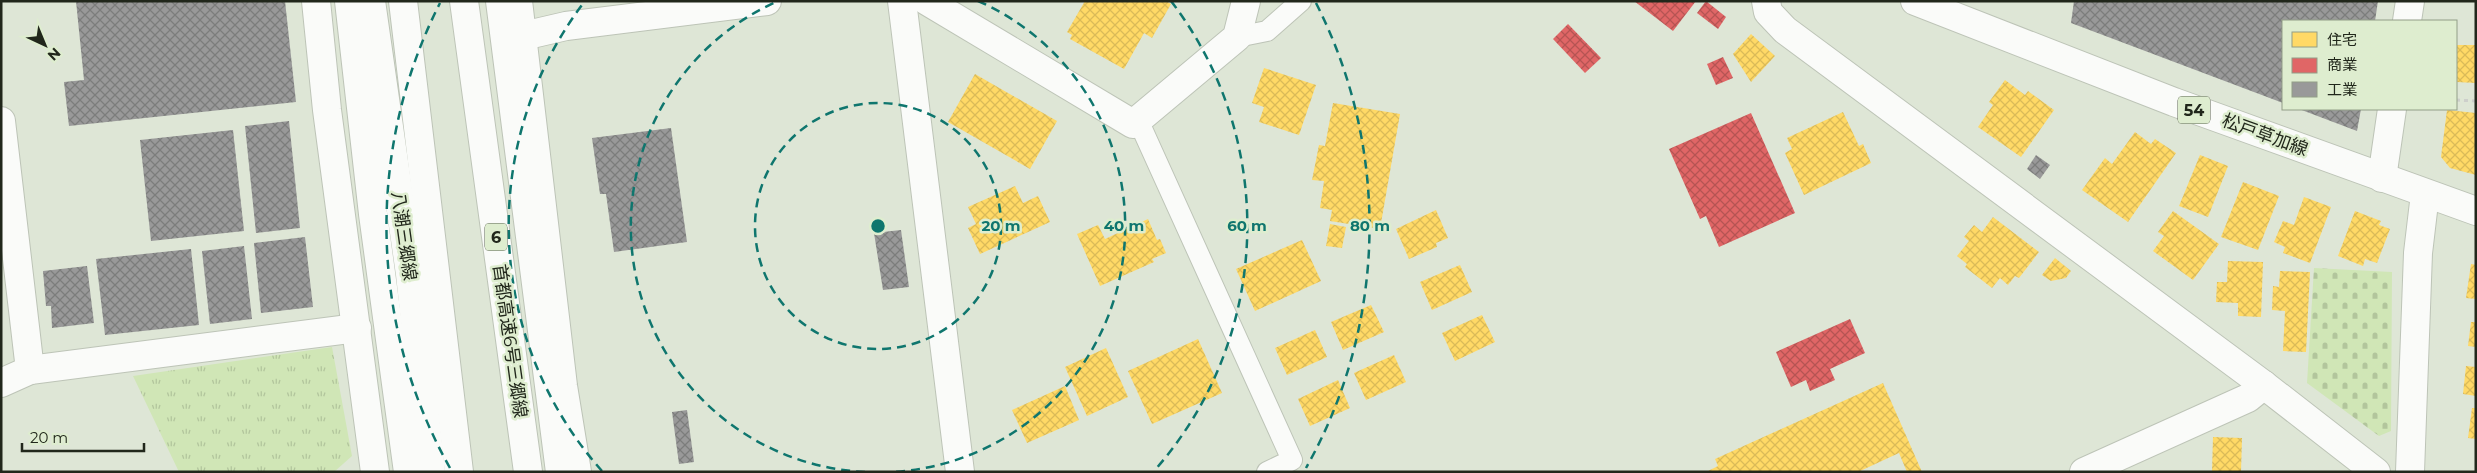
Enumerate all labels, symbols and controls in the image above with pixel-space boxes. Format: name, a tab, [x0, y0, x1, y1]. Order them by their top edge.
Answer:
north arrow	[20, 20, 70, 70]
legend	[2282, 20, 2457, 110]
text: 住宅	[2327, 30, 2357, 49]
text: N	[44, 44, 64, 65]
text: 商業	[2327, 55, 2357, 74]
text: 工業	[2327, 80, 2357, 99]
road number: 54	[2178, 96, 2210, 124]
street label: 松戸草加線	[2219, 109, 2311, 161]
street label: 八潮三郷線	[387, 190, 421, 282]
text: 20 m	[981, 216, 1021, 235]
text: 40 m	[1104, 216, 1144, 235]
text: 60 m	[1227, 216, 1267, 235]
text: 80 m	[1350, 216, 1390, 235]
centre of rings	[869, 217, 887, 235]
road number: 6	[485, 223, 507, 250]
street label: 首都高速6号三郷線	[488, 263, 532, 419]
scale bar	[22, 420, 145, 452]
text: 20 m	[30, 428, 68, 447]

